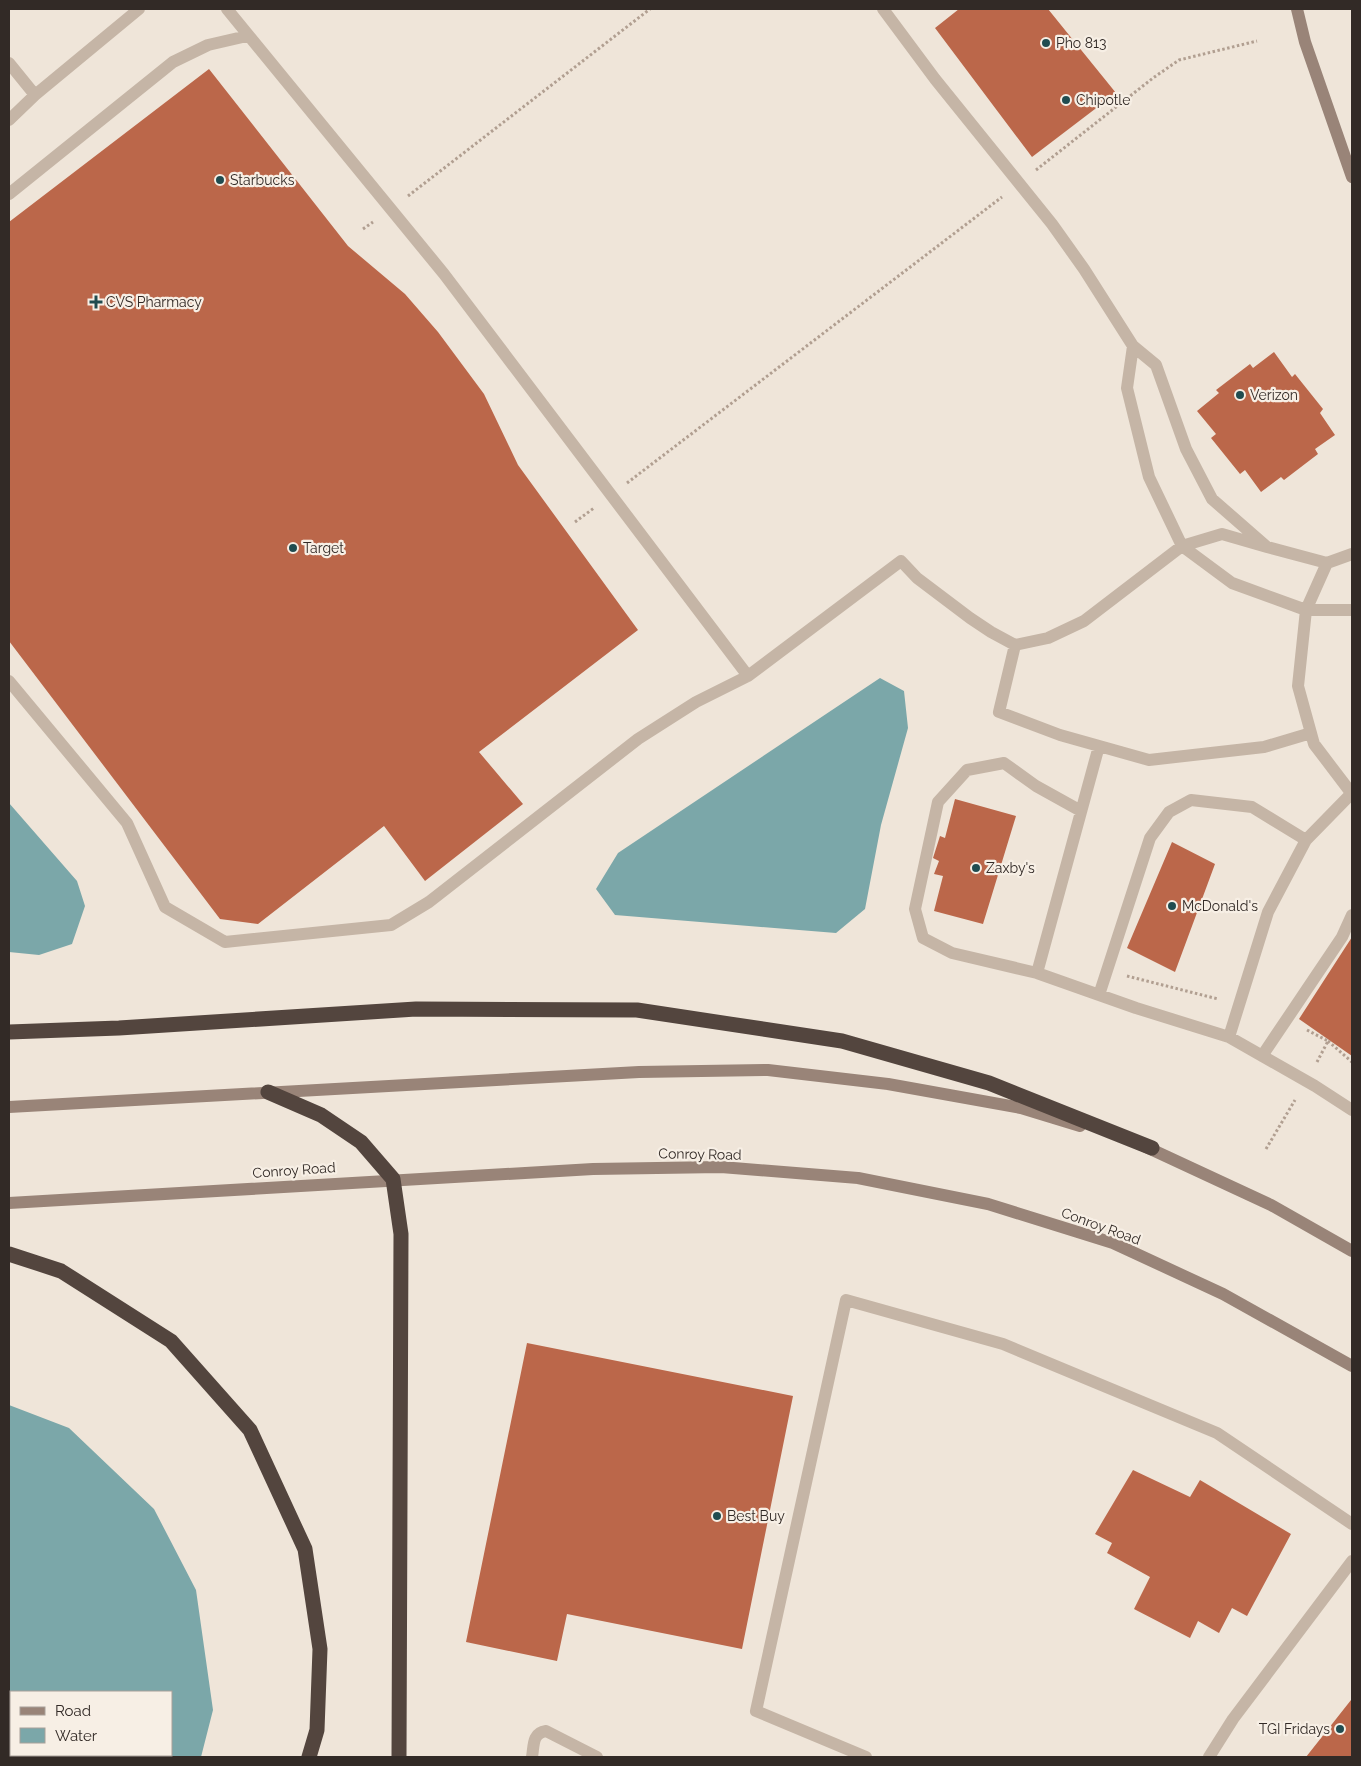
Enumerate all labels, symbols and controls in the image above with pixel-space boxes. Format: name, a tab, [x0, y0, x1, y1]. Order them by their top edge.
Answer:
place label: Pho 813	[1056, 35, 1107, 51]
marker: Pho 813	[1040, 37, 1052, 49]
place label: Chipotle	[1076, 92, 1130, 108]
marker: Chipotle	[1060, 94, 1072, 106]
place label: Starbucks	[230, 172, 295, 188]
marker: Starbucks	[214, 174, 226, 186]
place label: CVS Pharmacy	[106, 294, 202, 310]
marker: CVS Pharmacy	[90, 296, 102, 308]
place label: Verizon	[1250, 387, 1298, 403]
marker: Verizon	[1234, 389, 1246, 401]
place label: Target	[303, 540, 344, 556]
marker: Target	[287, 542, 299, 554]
place label: Zaxby's	[986, 860, 1035, 876]
marker: Zaxby's	[970, 862, 982, 874]
place label: McDonald's	[1182, 898, 1258, 914]
marker: McDonald's	[1166, 900, 1178, 912]
street label: Conroy Road	[658, 1145, 742, 1163]
street label: Conroy Road	[252, 1159, 336, 1181]
street label: Conroy Road	[1059, 1204, 1143, 1248]
place label: Best Buy	[727, 1508, 785, 1524]
marker: Best Buy	[711, 1510, 723, 1522]
legend	[10, 1691, 172, 1756]
text: Road	[55, 1702, 91, 1720]
place label: TGI Fridays	[1259, 1721, 1330, 1737]
marker: TGI Fridays	[1334, 1723, 1346, 1735]
text: Water	[55, 1727, 98, 1745]

